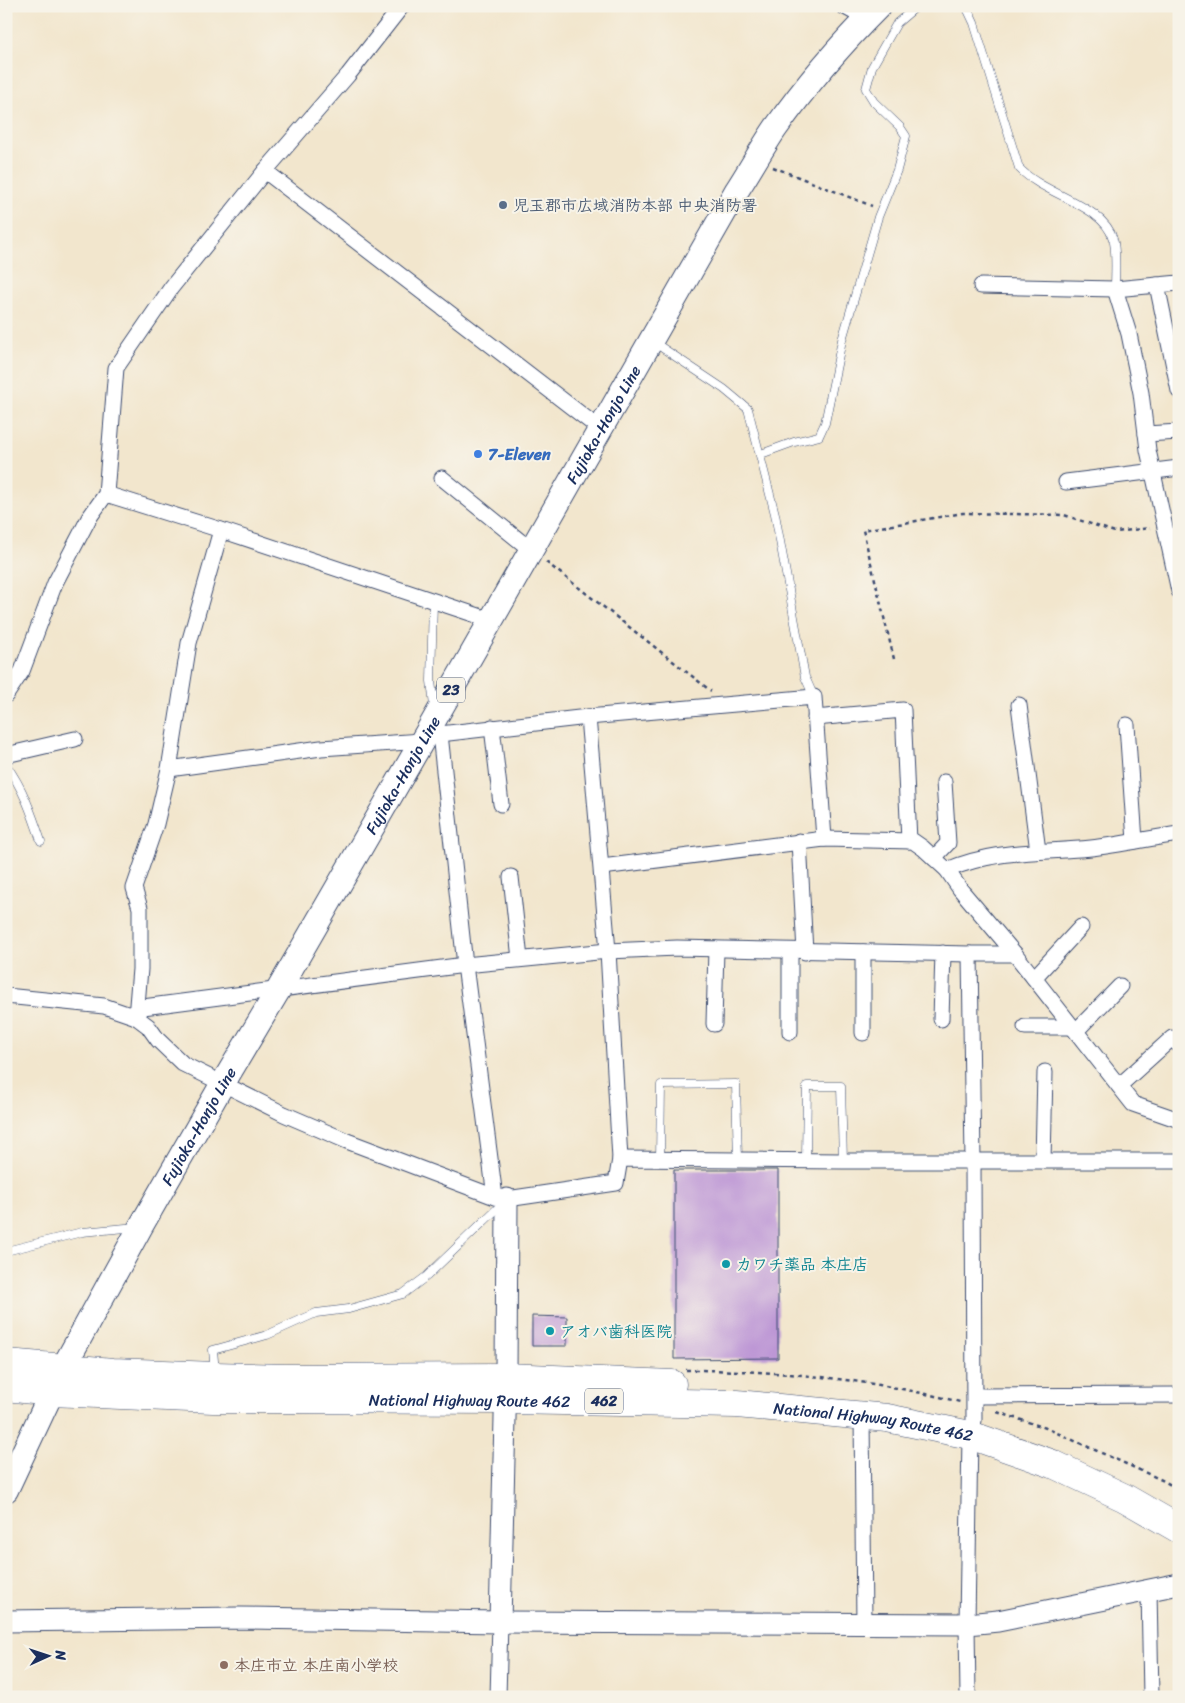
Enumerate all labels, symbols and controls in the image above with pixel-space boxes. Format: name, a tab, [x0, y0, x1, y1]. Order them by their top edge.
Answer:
place label: 児玉郡市広域消防本部 中央消防署	[513, 191, 757, 220]
marker: 児玉郡市広域消防本部 中央消防署	[497, 199, 509, 211]
street label: Fujioka-Honjo Line	[558, 360, 649, 490]
place label: 7-Eleven	[488, 440, 551, 469]
marker: 7-Eleven	[472, 448, 484, 460]
road number: 23	[437, 678, 465, 702]
street label: Fujioka-Honjo Line	[357, 710, 449, 840]
street label: Fujioka-Honjo Line	[153, 1061, 245, 1191]
place label: カワチ薬品 本庄店	[736, 1250, 868, 1279]
marker: カワチ薬品 本庄店	[720, 1258, 732, 1270]
place label: アオバ歯科医院	[560, 1317, 672, 1346]
marker: アオバ歯科医院	[544, 1325, 556, 1337]
street label: National Highway Route 462	[369, 1386, 570, 1416]
road number: 462	[585, 1388, 623, 1414]
street label: National Highway Route 462	[772, 1393, 976, 1450]
north arrow	[22, 1630, 72, 1680]
text: N	[48, 1649, 73, 1661]
place label: 本庄市立 本庄南小学校	[234, 1651, 398, 1680]
marker: 本庄市立 本庄南小学校	[218, 1659, 230, 1671]

